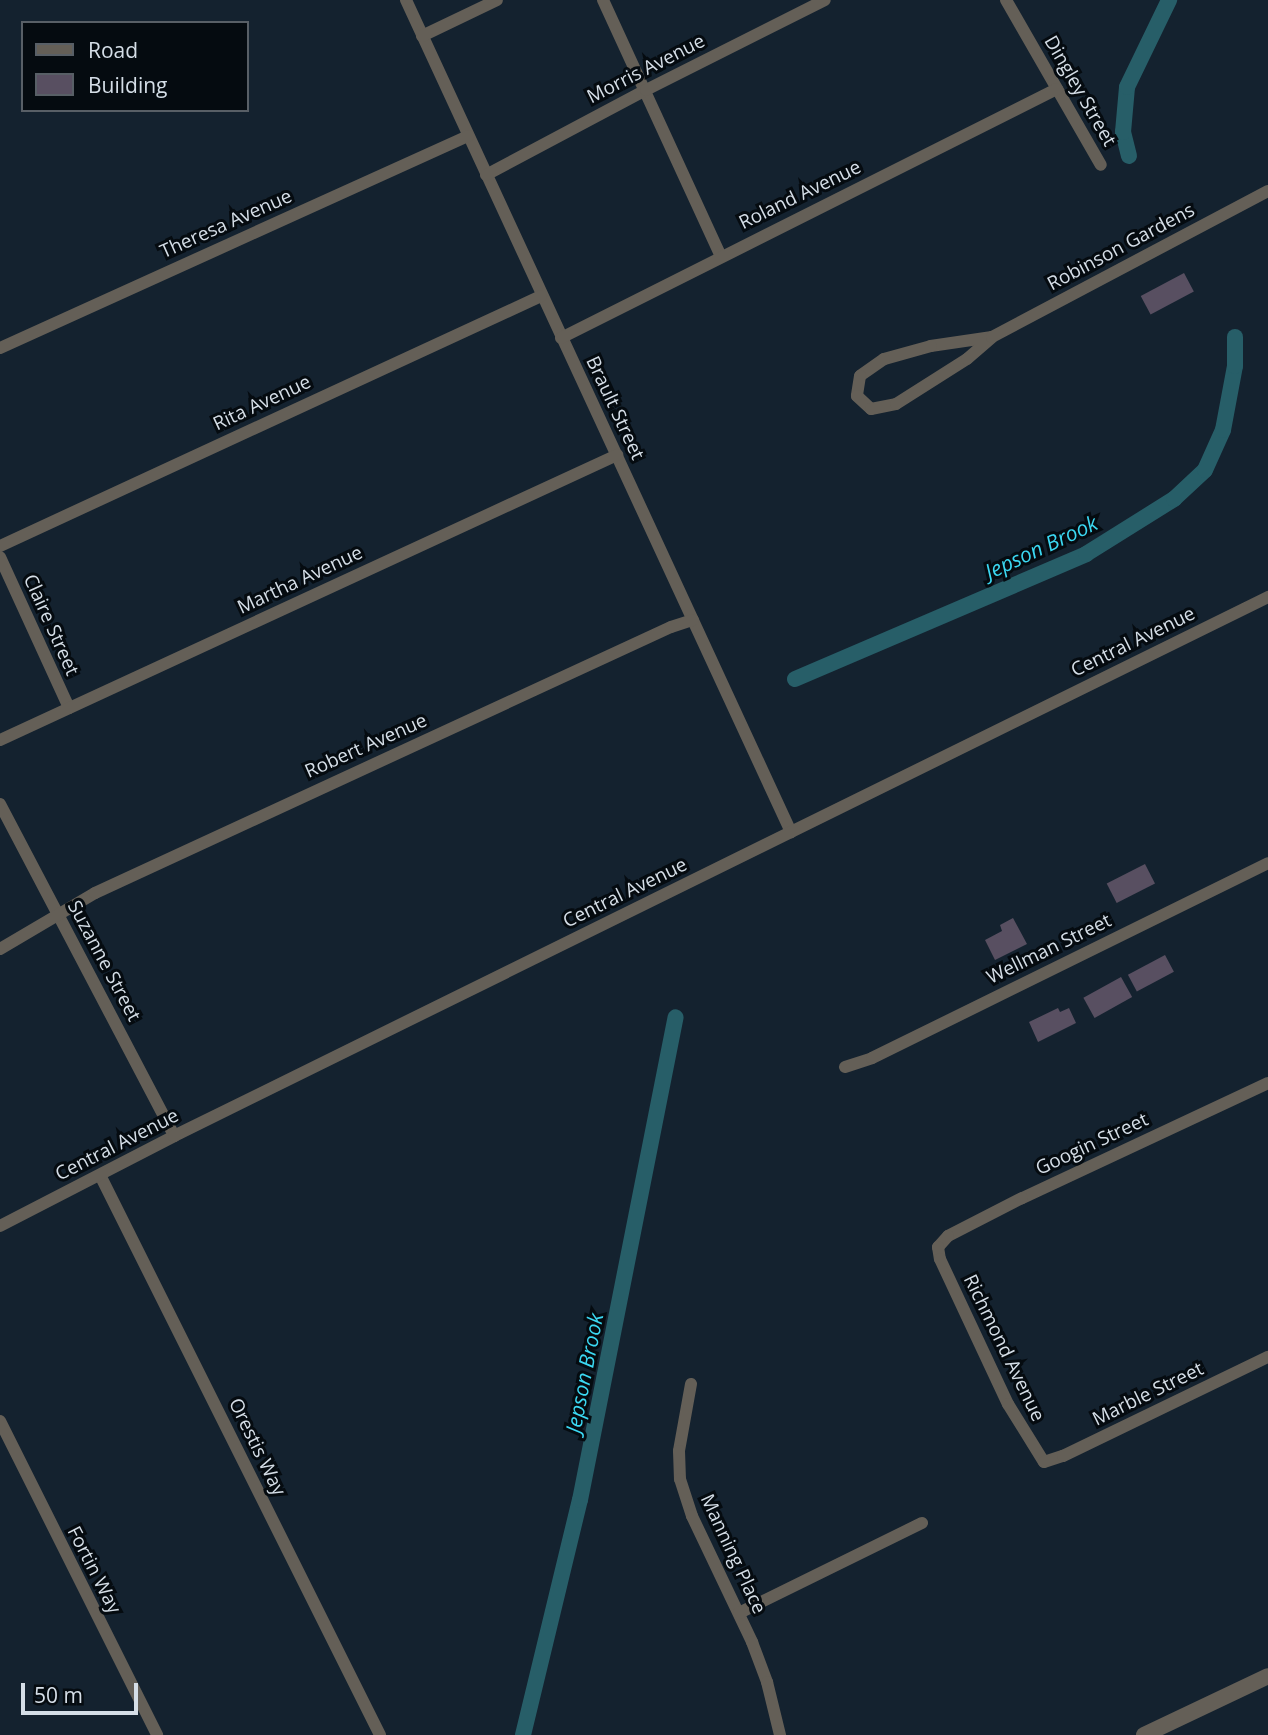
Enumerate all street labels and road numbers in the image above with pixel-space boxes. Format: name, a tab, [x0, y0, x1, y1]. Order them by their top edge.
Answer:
street label: Morris Avenue	[583, 30, 709, 108]
street label: Dingley Street	[1039, 32, 1121, 150]
street label: Roland Avenue	[735, 156, 865, 234]
street label: Theresa Avenue	[157, 185, 295, 263]
street label: Robinson Gardens	[1043, 199, 1199, 295]
street label: Brault Street	[581, 353, 649, 463]
street label: Rita Avenue	[210, 370, 314, 436]
street label: Martha Avenue	[234, 541, 366, 619]
street label: Claire Street	[19, 571, 83, 679]
street label: Central Avenue	[1067, 602, 1199, 682]
street label: Robert Avenue	[301, 709, 431, 783]
street label: Central Avenue	[559, 853, 691, 933]
street label: Suzanne Street	[63, 897, 145, 1025]
street label: Wellman Street	[983, 909, 1115, 989]
street label: Central Avenue	[52, 1104, 182, 1186]
street label: Googin Street	[1032, 1108, 1152, 1180]
street label: Richmond Avenue	[959, 1271, 1049, 1425]
street label: Marble Street	[1089, 1357, 1207, 1431]
street label: Orestis Way	[224, 1395, 290, 1499]
street label: Manning Place	[695, 1491, 771, 1617]
street label: Fortin Way	[62, 1523, 126, 1617]

